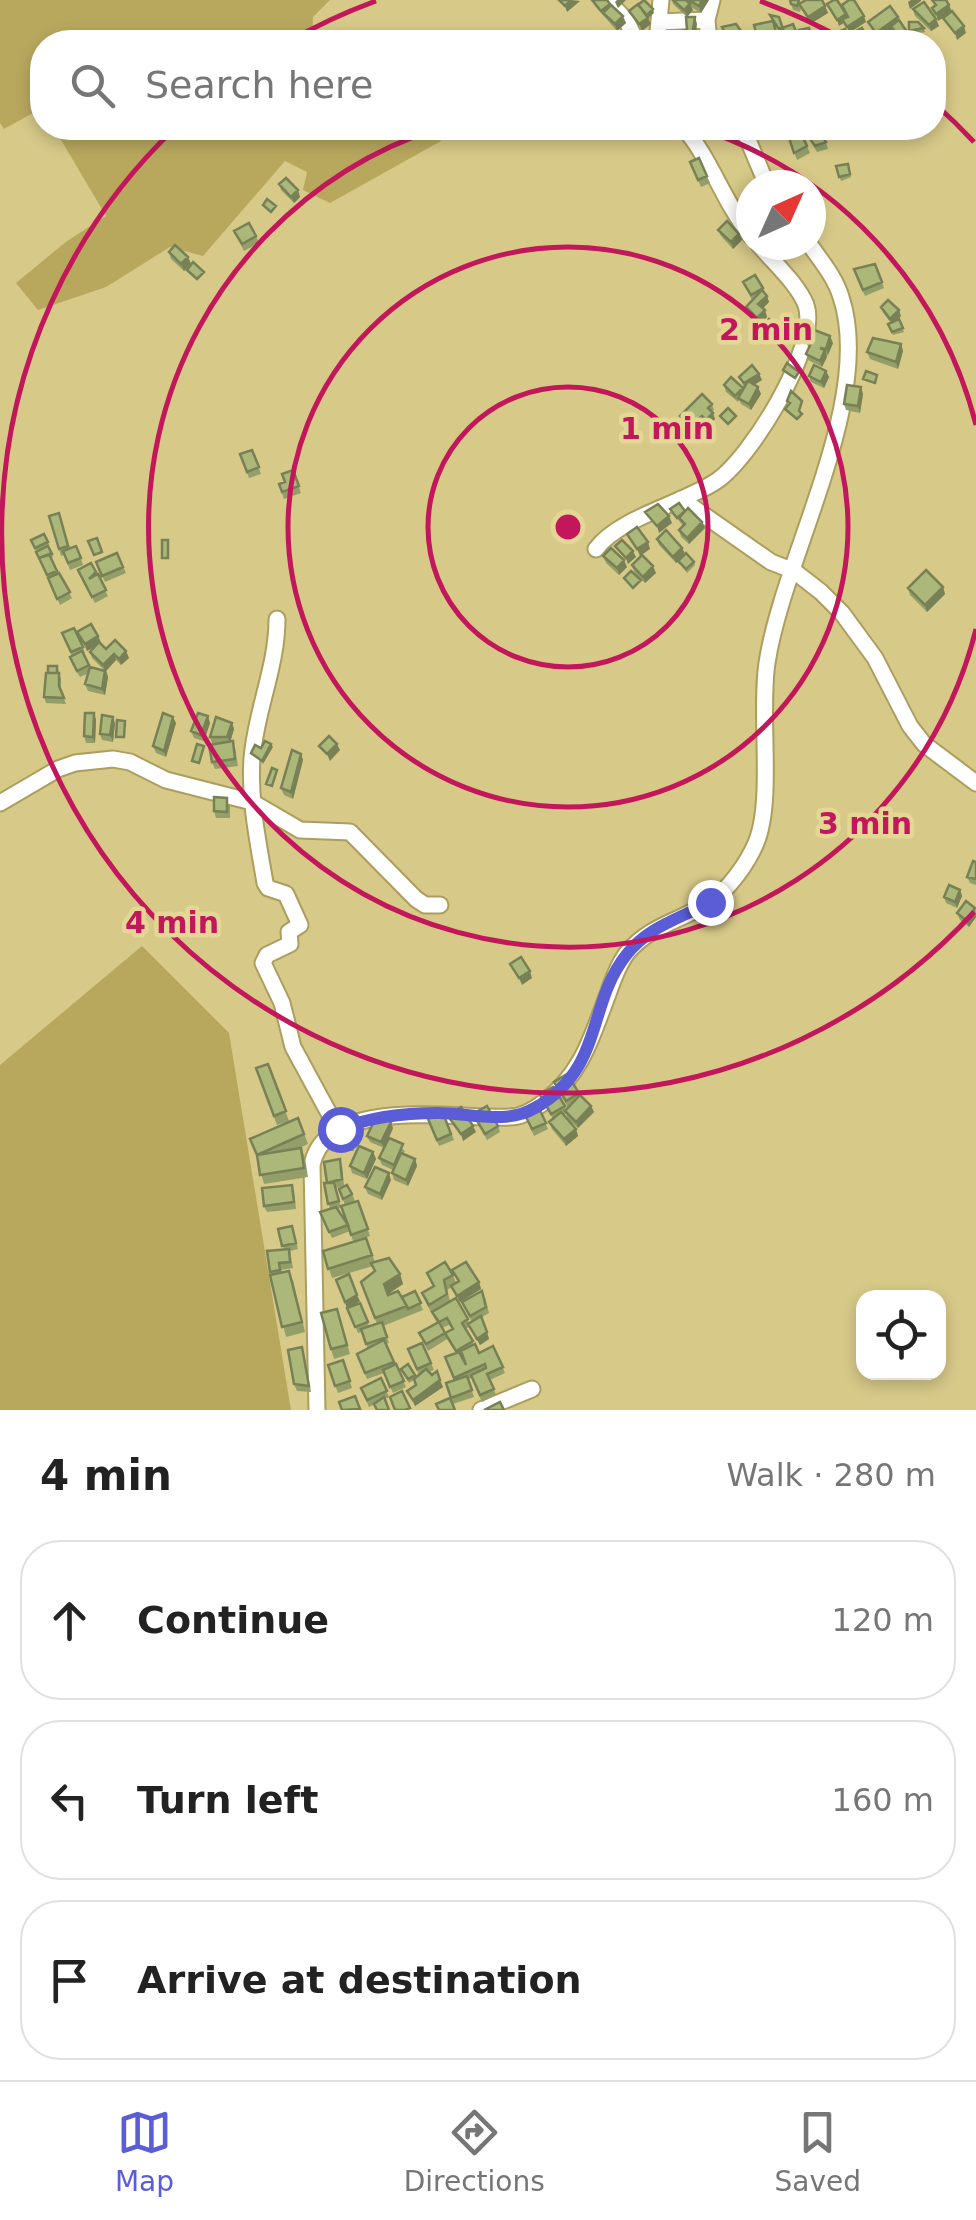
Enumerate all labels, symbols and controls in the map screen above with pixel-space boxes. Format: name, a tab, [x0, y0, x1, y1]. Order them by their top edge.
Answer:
search box	[30, 30, 946, 140]
icon: search	[65, 58, 120, 113]
text: Search here	[145, 63, 373, 107]
north arrow	[736, 170, 826, 260]
text: 2 min	[719, 312, 813, 347]
text: 1 min	[620, 411, 714, 446]
centre of rings	[550, 509, 586, 545]
text: 3 min	[818, 806, 912, 841]
route end	[688, 880, 734, 926]
text: 4 min	[125, 905, 219, 940]
route start	[318, 1107, 364, 1153]
map controls	[856, 1290, 946, 1380]
button: locate	[856, 1290, 946, 1380]
text: 4 min	[40, 1451, 172, 1500]
text: Walk · 280 m	[726, 1456, 936, 1494]
icon: ahead	[42, 1593, 97, 1648]
text: Continue	[137, 1598, 329, 1642]
text: 120 m	[832, 1601, 934, 1639]
icon: left	[42, 1773, 97, 1828]
text: Turn left	[137, 1778, 318, 1822]
text: 160 m	[832, 1781, 934, 1819]
icon: arrive	[42, 1953, 97, 2008]
text: Arrive at destination	[137, 1958, 582, 2002]
tab: Map	[115, 2105, 174, 2198]
tab: Directions	[404, 2105, 545, 2198]
tab: Saved	[775, 2105, 861, 2198]

